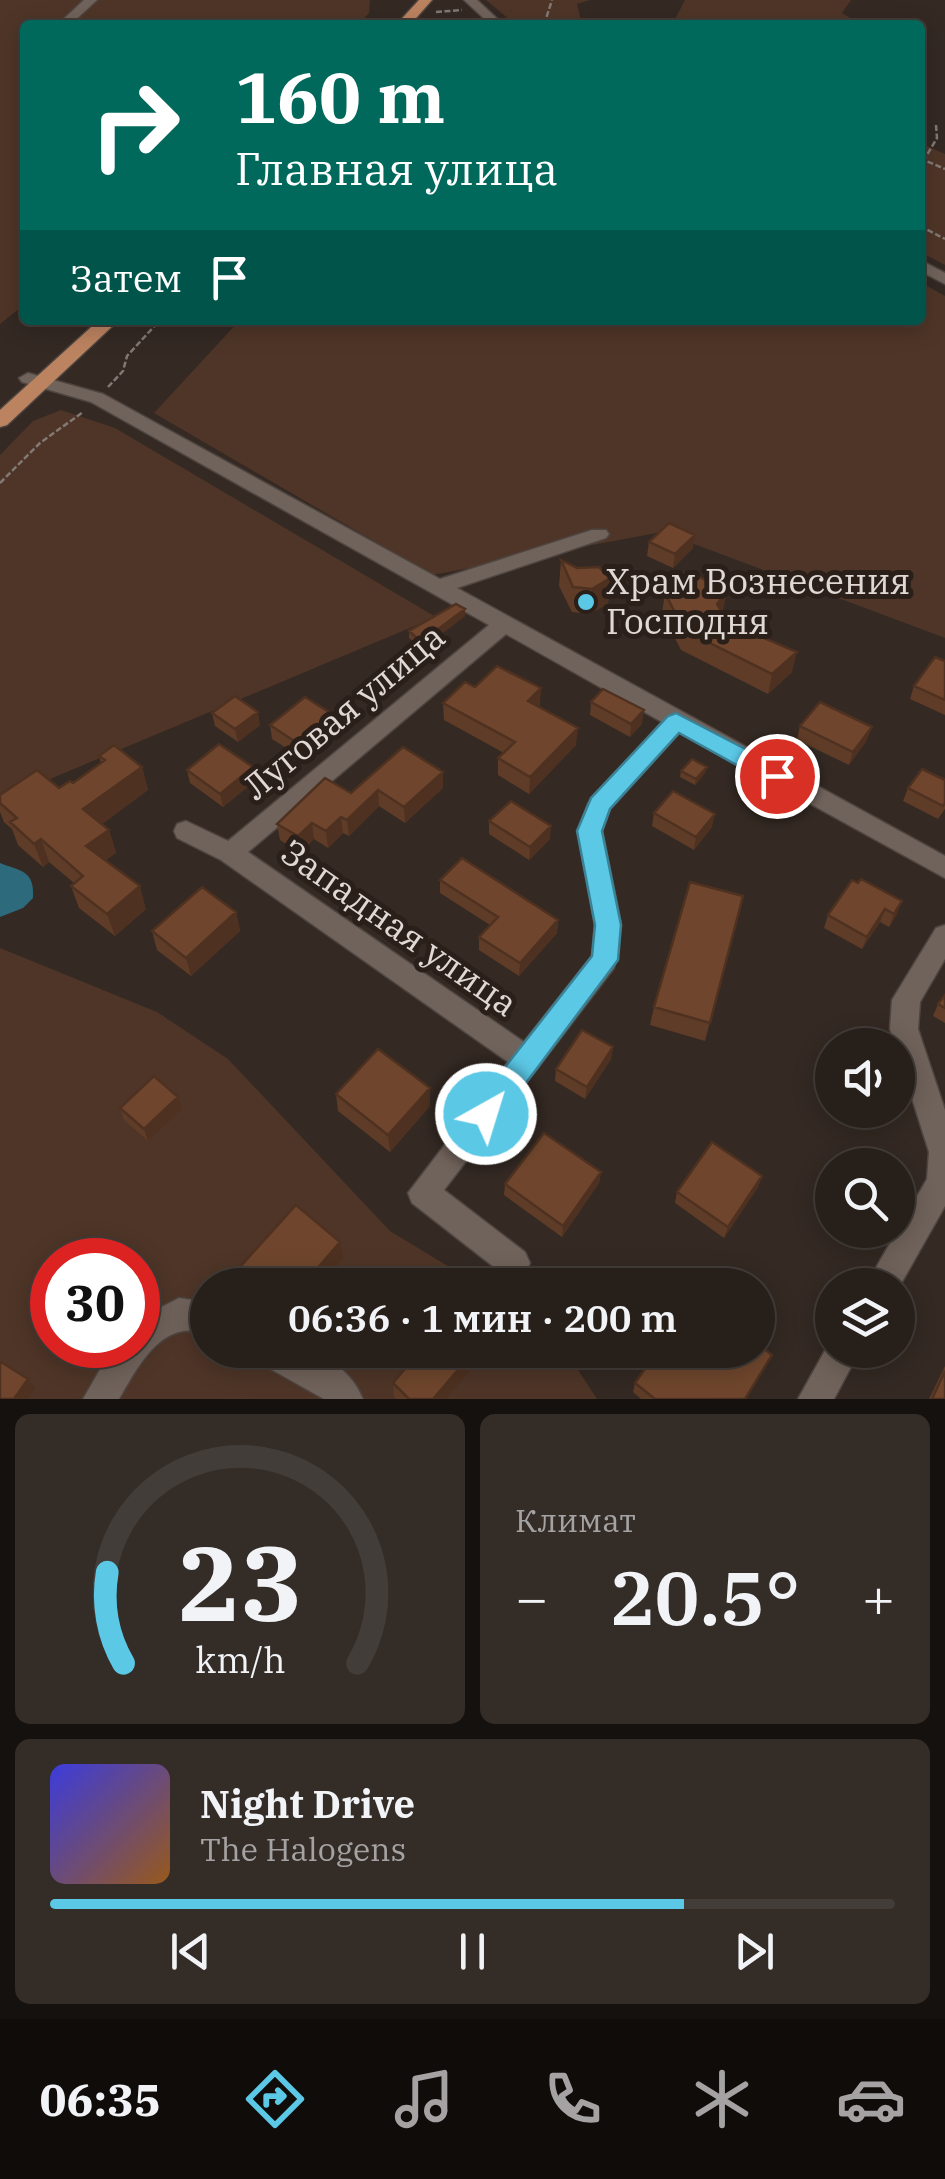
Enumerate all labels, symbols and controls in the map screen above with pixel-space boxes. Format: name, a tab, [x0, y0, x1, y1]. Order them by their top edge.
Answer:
text: 160 m	[235, 51, 445, 142]
icon: right	[70, 60, 200, 190]
text: Главная улица	[235, 139, 558, 197]
icon: arrive	[202, 250, 257, 305]
text: Затем	[70, 253, 182, 302]
place label: Храм Вознесения Господня	[606, 558, 910, 644]
marker: Храм Вознесения Господня	[575, 591, 597, 613]
street label: Луговая улица	[233, 613, 454, 809]
pin	[735, 734, 820, 819]
icon: arrive	[750, 749, 805, 804]
street label: Западная улица	[272, 828, 527, 1026]
map controls	[815, 1028, 915, 1368]
button: sound	[815, 1028, 915, 1128]
position arrow	[434, 1062, 538, 1166]
button: search	[815, 1148, 915, 1248]
speed limit sign: 30	[30, 1238, 160, 1368]
button: layers	[815, 1268, 915, 1368]
text: 06:36 · 1 мин · 200 m	[288, 1293, 677, 1342]
text: Климат	[515, 1499, 636, 1541]
text: 23	[178, 1514, 302, 1650]
text: 20.5°	[610, 1548, 800, 1646]
text: −	[515, 1562, 548, 1633]
text: +	[862, 1562, 895, 1633]
text: km/h	[195, 1636, 285, 1683]
text: Night Drive	[200, 1779, 415, 1828]
text: The Halogens	[200, 1828, 406, 1870]
icon: previous	[163, 1924, 218, 1979]
icon: pause	[445, 1924, 500, 1979]
icon: next	[727, 1924, 782, 1979]
icon: directions	[240, 2064, 310, 2134]
icon: music	[389, 2064, 459, 2134]
icon: phone	[538, 2064, 608, 2134]
icon: climate	[687, 2064, 757, 2134]
icon: car	[836, 2064, 906, 2134]
text: 06:35	[39, 2070, 161, 2128]

